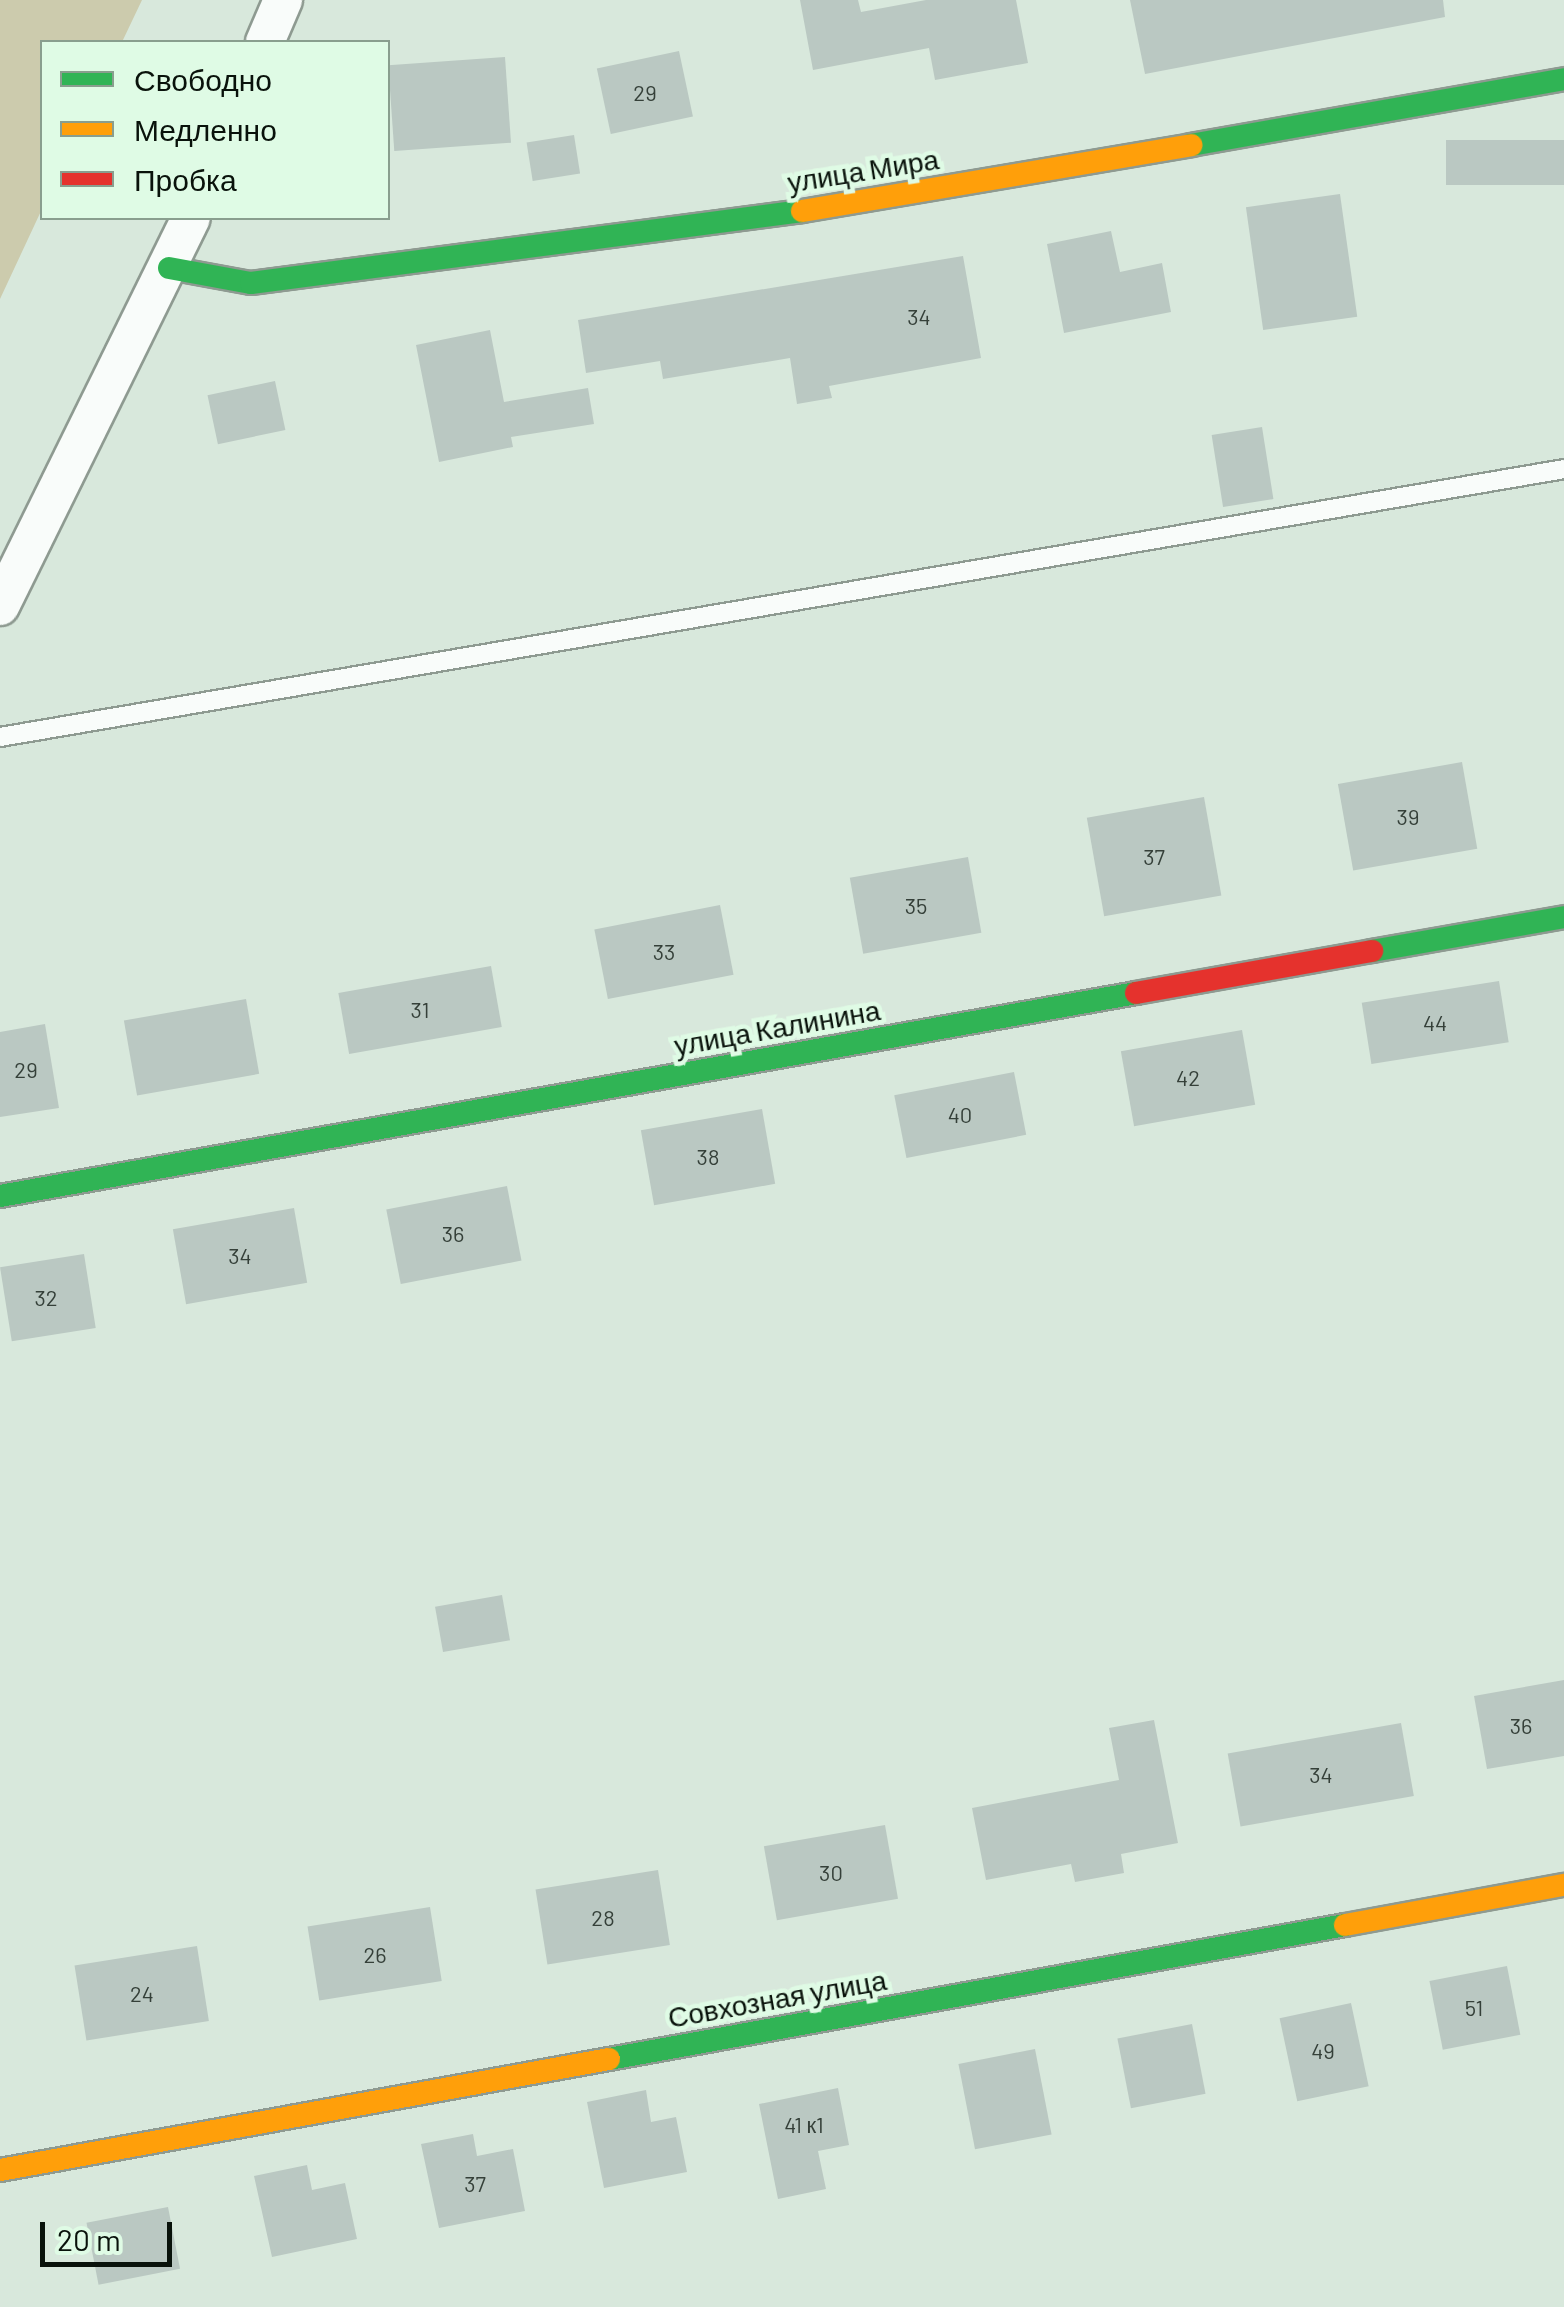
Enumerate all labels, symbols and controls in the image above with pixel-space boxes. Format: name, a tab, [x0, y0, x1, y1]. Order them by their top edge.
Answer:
legend	[40, 40, 390, 220]
text: Свободно	[134, 61, 272, 97]
house number: 29	[633, 80, 657, 106]
text: Медленно	[134, 111, 277, 147]
street label: улица Мира	[785, 141, 941, 199]
text: Пробка	[134, 161, 237, 197]
house number: 34	[907, 304, 931, 330]
house number: 39	[1397, 804, 1419, 830]
house number: 37	[1143, 844, 1165, 870]
house number: 35	[905, 893, 927, 919]
house number: 33	[653, 939, 675, 965]
street label: улица Калинина	[671, 992, 883, 1062]
house number: 31	[411, 997, 429, 1023]
house number: 44	[1423, 1010, 1447, 1036]
house number: 29	[14, 1057, 38, 1083]
house number: 42	[1176, 1065, 1200, 1091]
house number: 40	[948, 1102, 972, 1128]
house number: 38	[697, 1144, 719, 1170]
house number: 36	[442, 1221, 464, 1247]
house number: 34	[228, 1243, 252, 1269]
house number: 32	[34, 1285, 58, 1311]
house number: 36	[1510, 1713, 1532, 1739]
house number: 34	[1309, 1762, 1333, 1788]
house number: 30	[819, 1860, 843, 1886]
house number: 28	[591, 1905, 615, 1931]
house number: 26	[363, 1942, 387, 1968]
street label: Совхозная улица	[665, 1962, 889, 2034]
house number: 24	[130, 1981, 154, 2007]
house number: 51	[1465, 1995, 1483, 2021]
house number: 49	[1311, 2038, 1335, 2064]
house number: 41 к1	[784, 2112, 824, 2138]
house number: 37	[464, 2171, 486, 2197]
scale bar	[45, 2202, 178, 2264]
text: 20 m	[57, 2221, 121, 2257]

